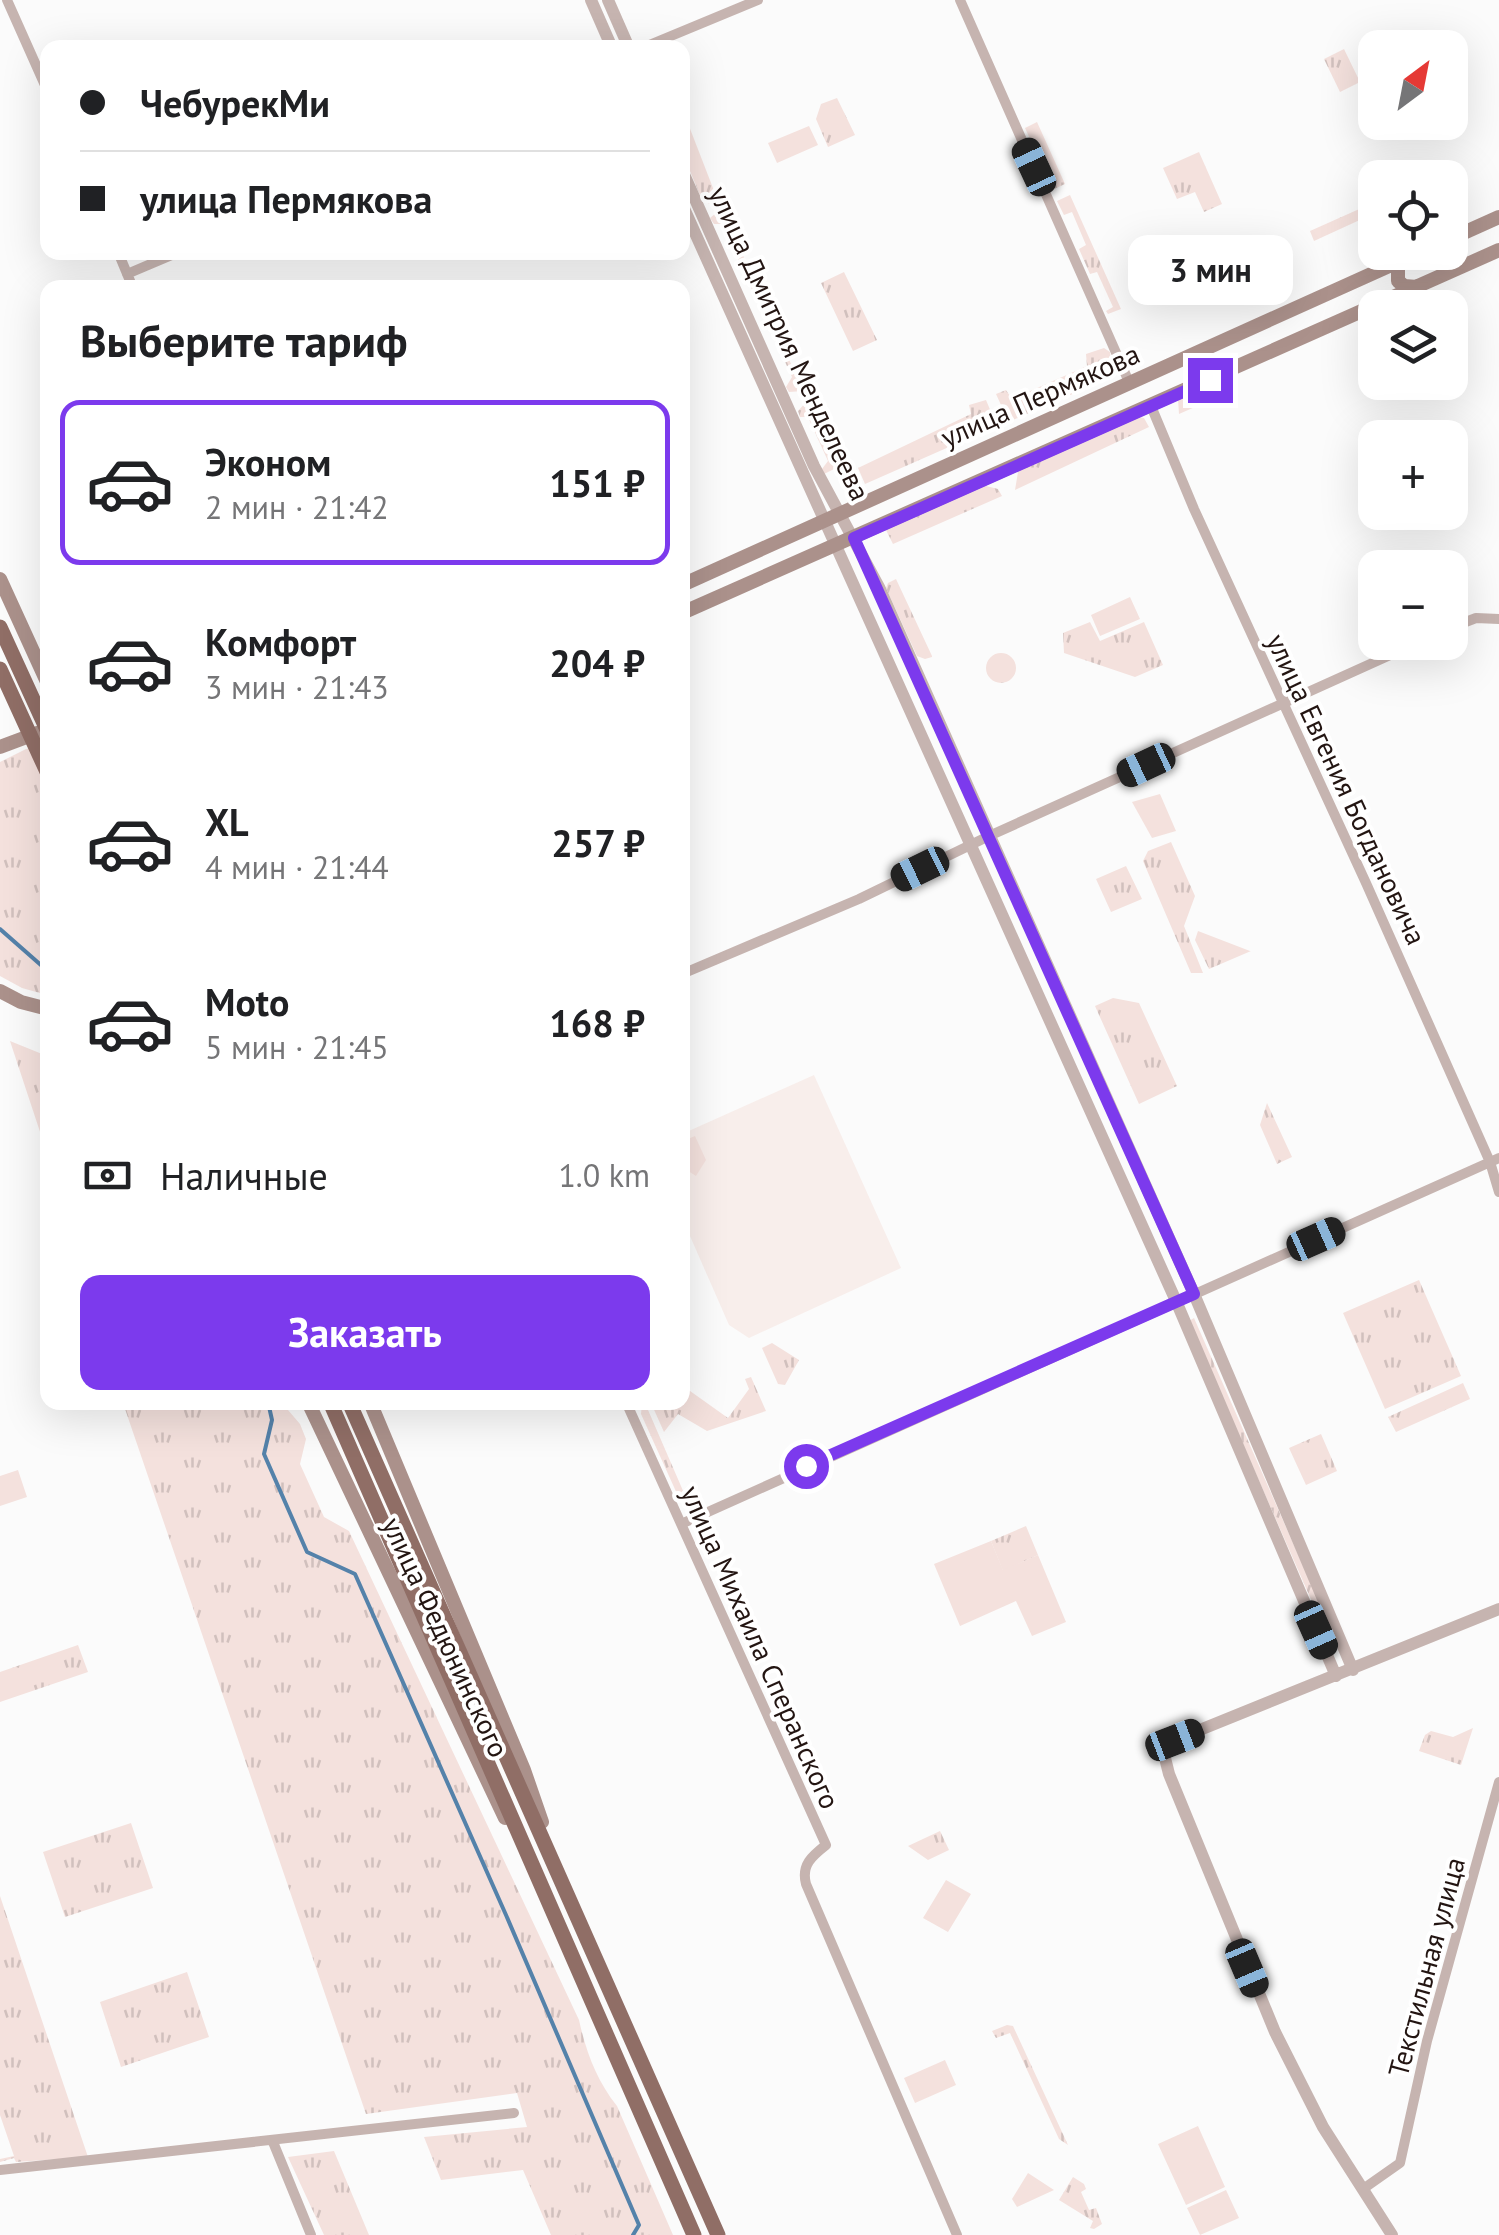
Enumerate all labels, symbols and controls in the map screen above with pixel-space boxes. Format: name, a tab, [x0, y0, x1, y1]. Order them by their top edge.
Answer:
north arrow	[1358, 30, 1468, 140]
map controls	[1358, 30, 1468, 660]
text: ЧебурекМи	[140, 78, 330, 127]
car	[1008, 133, 1060, 201]
button: locate	[1358, 160, 1468, 270]
text: улица Пермякова	[140, 174, 432, 223]
street label: улица Дмитрия Менделеева	[701, 180, 879, 506]
callout: 3 мин	[1128, 235, 1292, 305]
text: 3 мин	[1169, 249, 1252, 291]
button: layers	[1358, 290, 1468, 400]
text: Выберите тариф	[80, 311, 407, 369]
street label: улица Пермякова	[935, 335, 1145, 455]
route end	[1188, 358, 1233, 403]
button: +	[1358, 420, 1468, 530]
text: Эконом	[205, 437, 331, 486]
icon: car	[85, 438, 175, 528]
text: 151 ₽	[549, 458, 645, 507]
text: 2 мин · 21:42	[205, 486, 389, 528]
button: −	[1358, 550, 1468, 660]
text: Комфорт	[205, 617, 356, 666]
icon: car	[85, 618, 175, 708]
street label: улица Евгения Богдановича	[1259, 627, 1435, 951]
text: 204 ₽	[549, 638, 645, 687]
text: 3 мин · 21:43	[205, 666, 389, 708]
car	[1112, 739, 1180, 791]
text: XL	[205, 797, 249, 846]
icon: car	[85, 798, 175, 888]
text: 257 ₽	[551, 818, 645, 867]
car	[886, 842, 954, 896]
text: 4 мин · 21:44	[205, 846, 389, 888]
text: Moto	[205, 977, 289, 1026]
icon: car	[85, 978, 175, 1068]
text: 168 ₽	[549, 998, 645, 1047]
text: 5 мин · 21:45	[205, 1026, 389, 1068]
icon: cash	[80, 1148, 135, 1203]
text: Наличные	[160, 1151, 328, 1200]
text: 1.0 km	[558, 1154, 650, 1196]
car	[1282, 1213, 1350, 1265]
button: Заказать	[80, 1275, 650, 1390]
route start	[784, 1444, 829, 1489]
street label: улица Михаила Сперанского	[673, 1480, 849, 1814]
street label: улица Федюнинского	[374, 1511, 518, 1763]
car	[1290, 1596, 1342, 1664]
car	[1142, 1715, 1208, 1765]
street label: Текстильная улица	[1379, 1853, 1473, 2081]
car	[1221, 1935, 1273, 2001]

